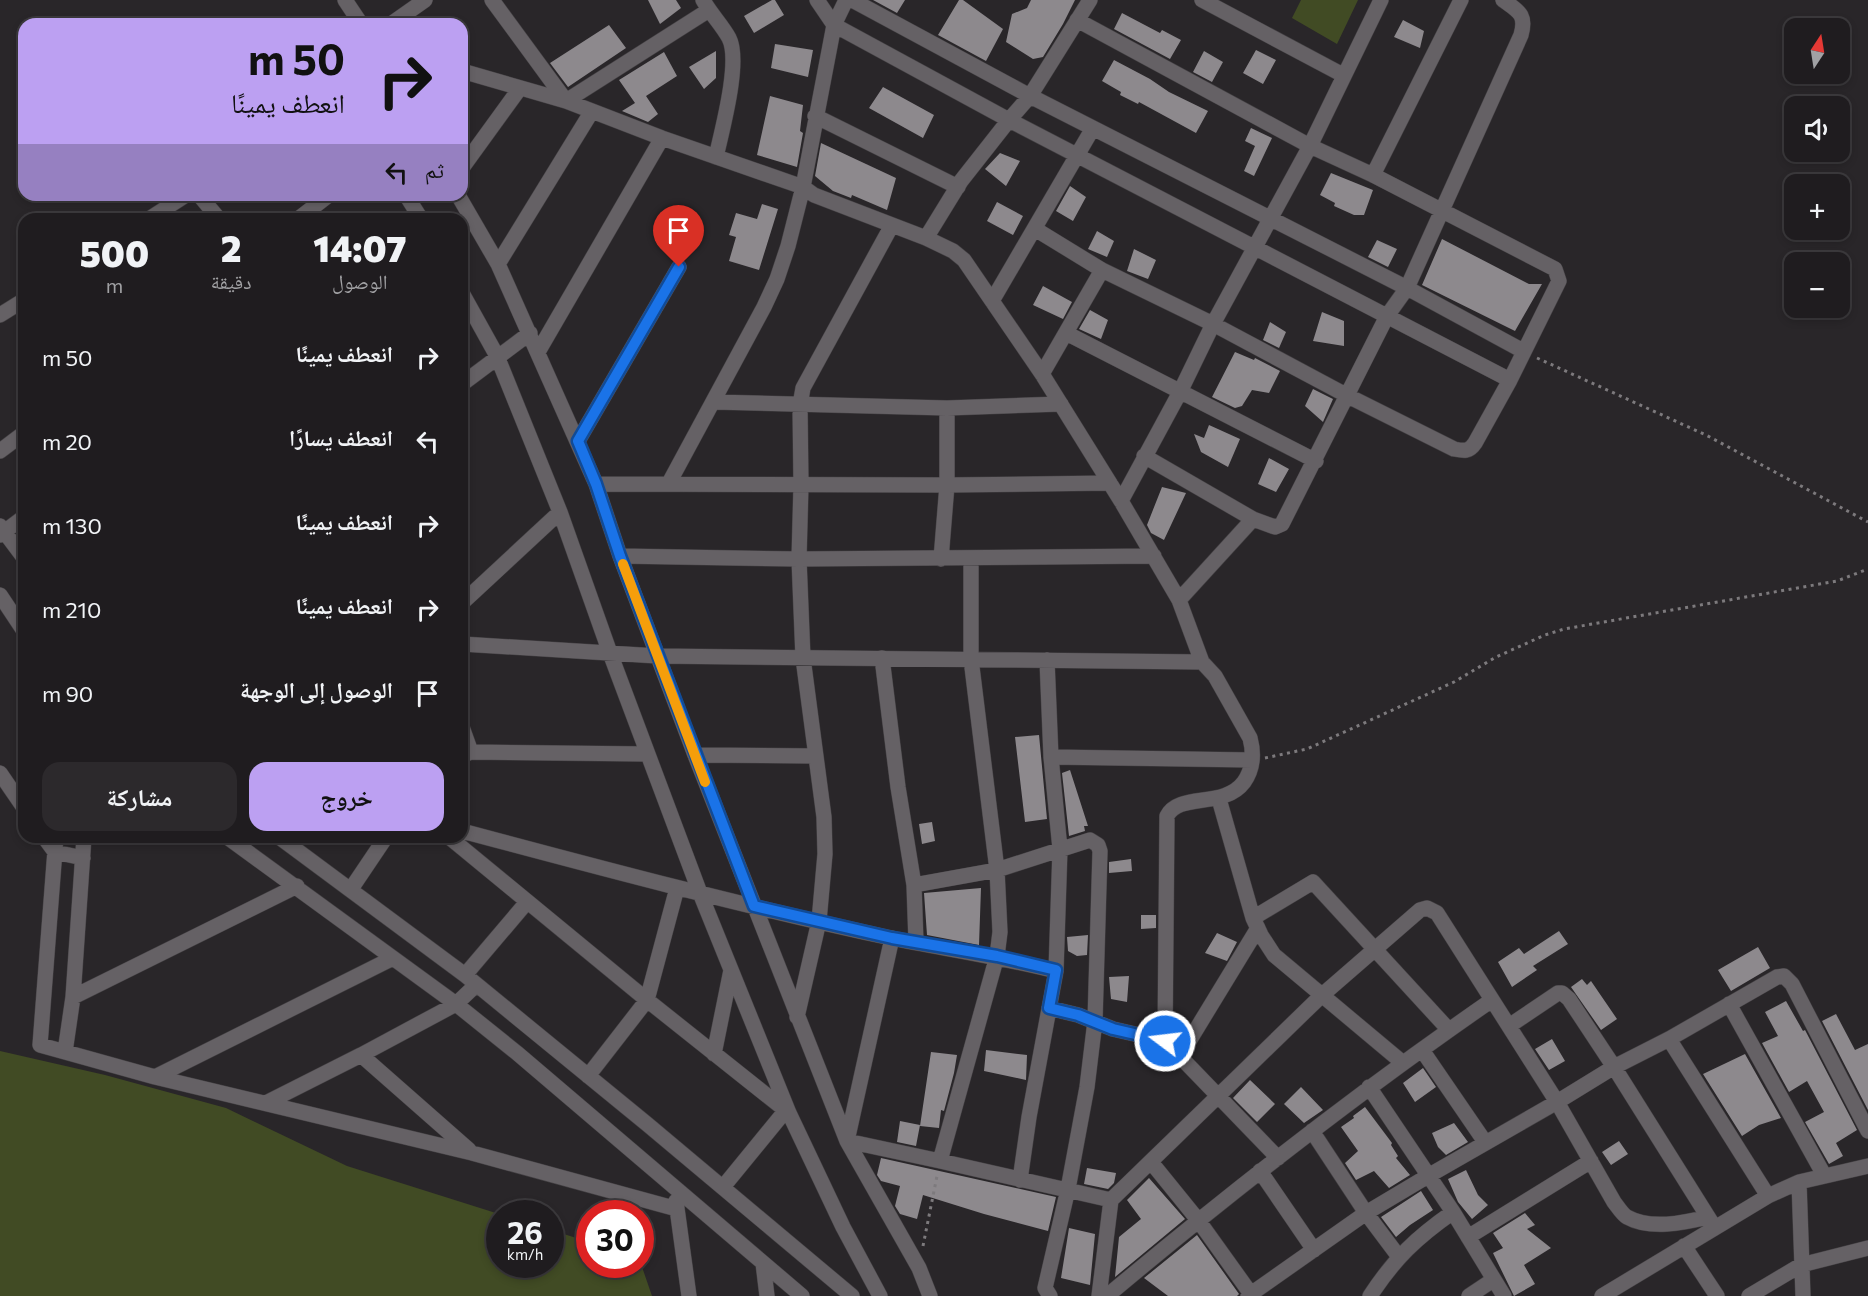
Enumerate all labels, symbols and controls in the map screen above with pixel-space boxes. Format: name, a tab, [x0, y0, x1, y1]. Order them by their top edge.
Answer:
north arrow	[1784, 18, 1850, 84]
map controls	[1784, 18, 1850, 318]
text: 50 m	[248, 32, 345, 84]
icon: right	[366, 42, 444, 120]
text: انعطف يمينًا	[231, 86, 345, 119]
button: sound	[1784, 96, 1850, 162]
icon: left	[380, 156, 413, 189]
text: ثم	[425, 156, 444, 183]
button: +	[1784, 174, 1850, 240]
pin	[653, 205, 704, 267]
icon: arrive	[662, 214, 695, 247]
text: 2	[221, 225, 242, 269]
text: 14:07	[313, 225, 406, 269]
text: 500	[80, 230, 149, 274]
button: −	[1784, 252, 1850, 318]
text: دقيقة	[211, 269, 252, 293]
text: الوصول	[332, 269, 387, 293]
text: m	[106, 273, 123, 297]
text: انعطف يمينًا	[295, 340, 393, 367]
icon: right	[411, 341, 444, 374]
text: 50 m	[42, 344, 92, 371]
text: انعطف يسارًا	[289, 424, 393, 451]
icon: left	[411, 425, 444, 458]
text: 20 m	[42, 428, 92, 455]
text: انعطف يمينًا	[295, 508, 393, 535]
icon: right	[411, 509, 444, 542]
text: 130 m	[42, 512, 102, 539]
text: انعطف يمينًا	[295, 592, 393, 619]
icon: right	[411, 593, 444, 626]
text: 210 m	[42, 596, 101, 623]
text: الوصول إلى الوجهة	[240, 676, 393, 703]
icon: arrive	[411, 677, 444, 710]
text: 90 m	[42, 680, 93, 707]
button: مشاركة	[42, 762, 237, 831]
button: خروج	[249, 762, 444, 831]
position arrow	[1133, 1009, 1197, 1073]
speed limit sign: 30	[576, 1200, 654, 1278]
text: 26	[507, 1213, 543, 1250]
text: km/h	[507, 1245, 543, 1263]

